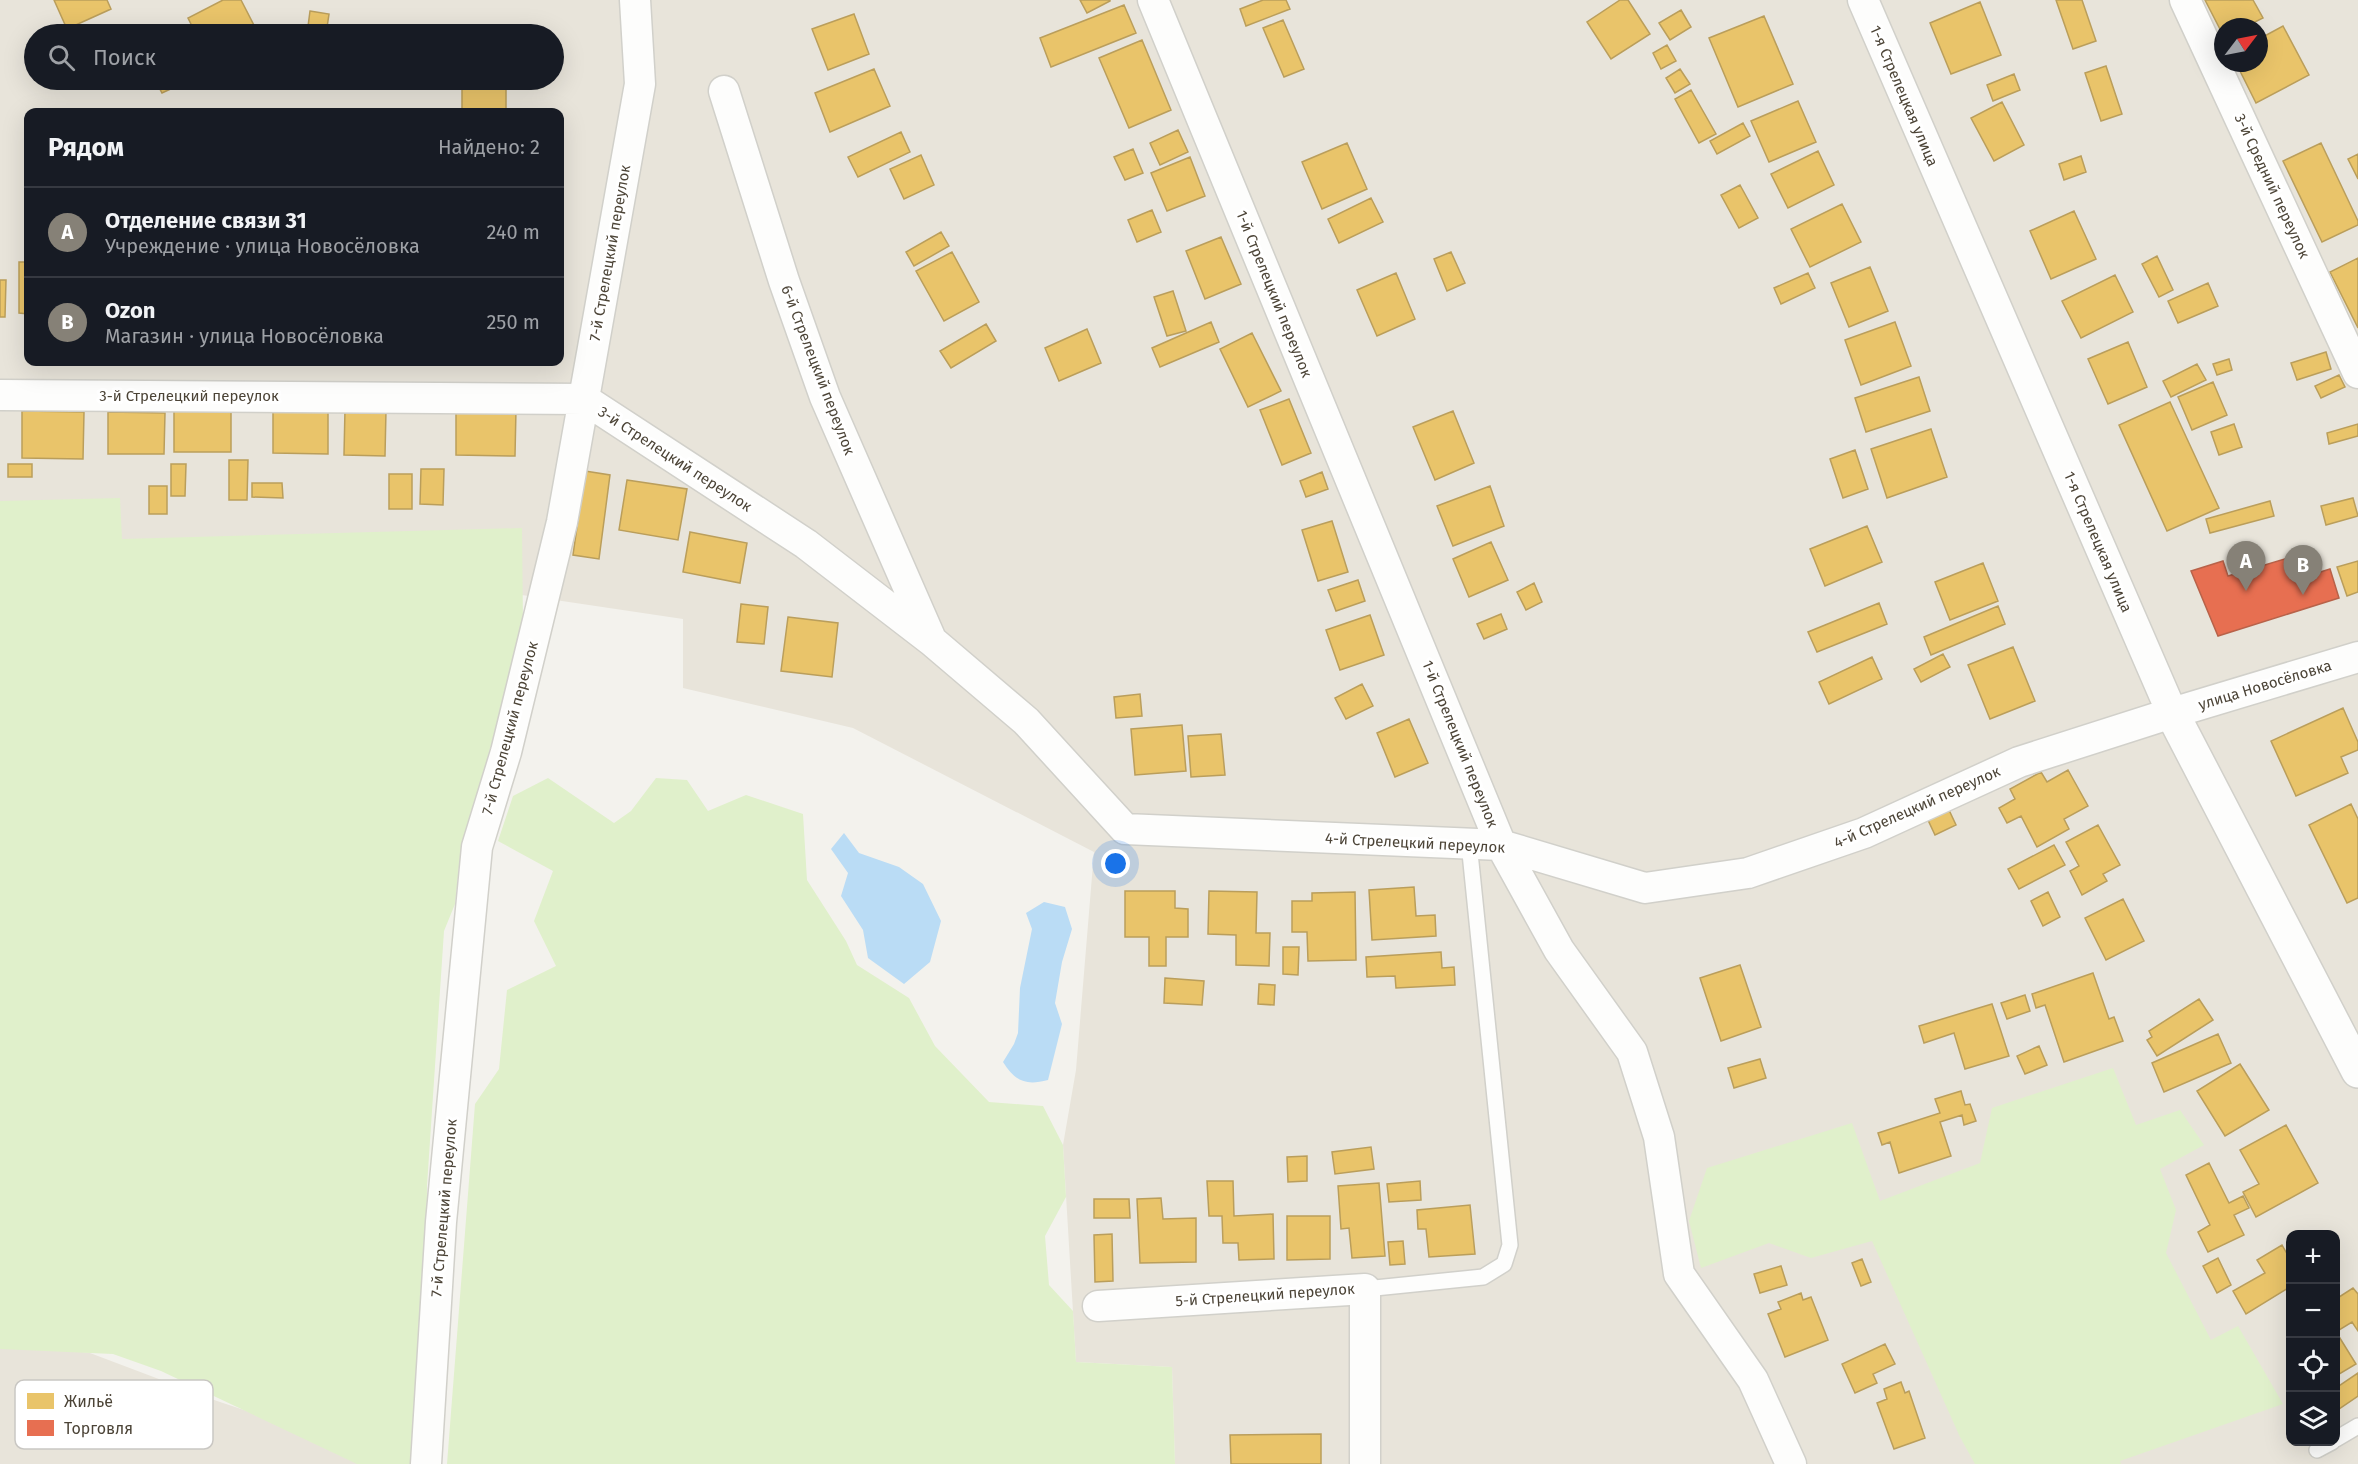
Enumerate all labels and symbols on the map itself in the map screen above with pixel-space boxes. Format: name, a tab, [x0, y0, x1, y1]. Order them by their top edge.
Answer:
north arrow	[2214, 18, 2268, 72]
street label: 1-я Стрелецкая улица	[1866, 23, 1942, 169]
street label: 3-й Средний переулок	[2231, 111, 2314, 261]
street label: 7-й Стрелецкий переулок	[586, 163, 634, 343]
street label: 1-й Стрелецкий переулок	[1232, 208, 1316, 380]
street label: 6-й Стрелецкий переулок	[777, 283, 859, 458]
street label: 3-й Стрелецкий переулок	[99, 387, 279, 405]
street label: 3-й Стрелецкий переулок	[595, 403, 755, 516]
street label: 1-я Стрелецкая улица	[2060, 469, 2136, 615]
pin: A	[2226, 542, 2266, 591]
pin: B	[2284, 546, 2322, 595]
street label: 7-й Стрелецкий переулок	[478, 639, 542, 817]
street label: улица Новосёловка	[2196, 656, 2334, 714]
street label: 1-й Стрелецкий переулок	[1418, 658, 1502, 830]
street label: 4-й Стрелецкий переулок	[1831, 762, 2003, 852]
street label: 4-й Стрелецкий переулок	[1325, 829, 1506, 857]
your location	[1101, 849, 1130, 878]
street label: 7-й Стрелецкий переулок	[427, 1118, 461, 1298]
street label: 5-й Стрелецкий переулок	[1175, 1280, 1355, 1310]
legend	[15, 1380, 213, 1449]
text: Жильё	[64, 1392, 113, 1411]
text: Торговля	[64, 1419, 133, 1438]

